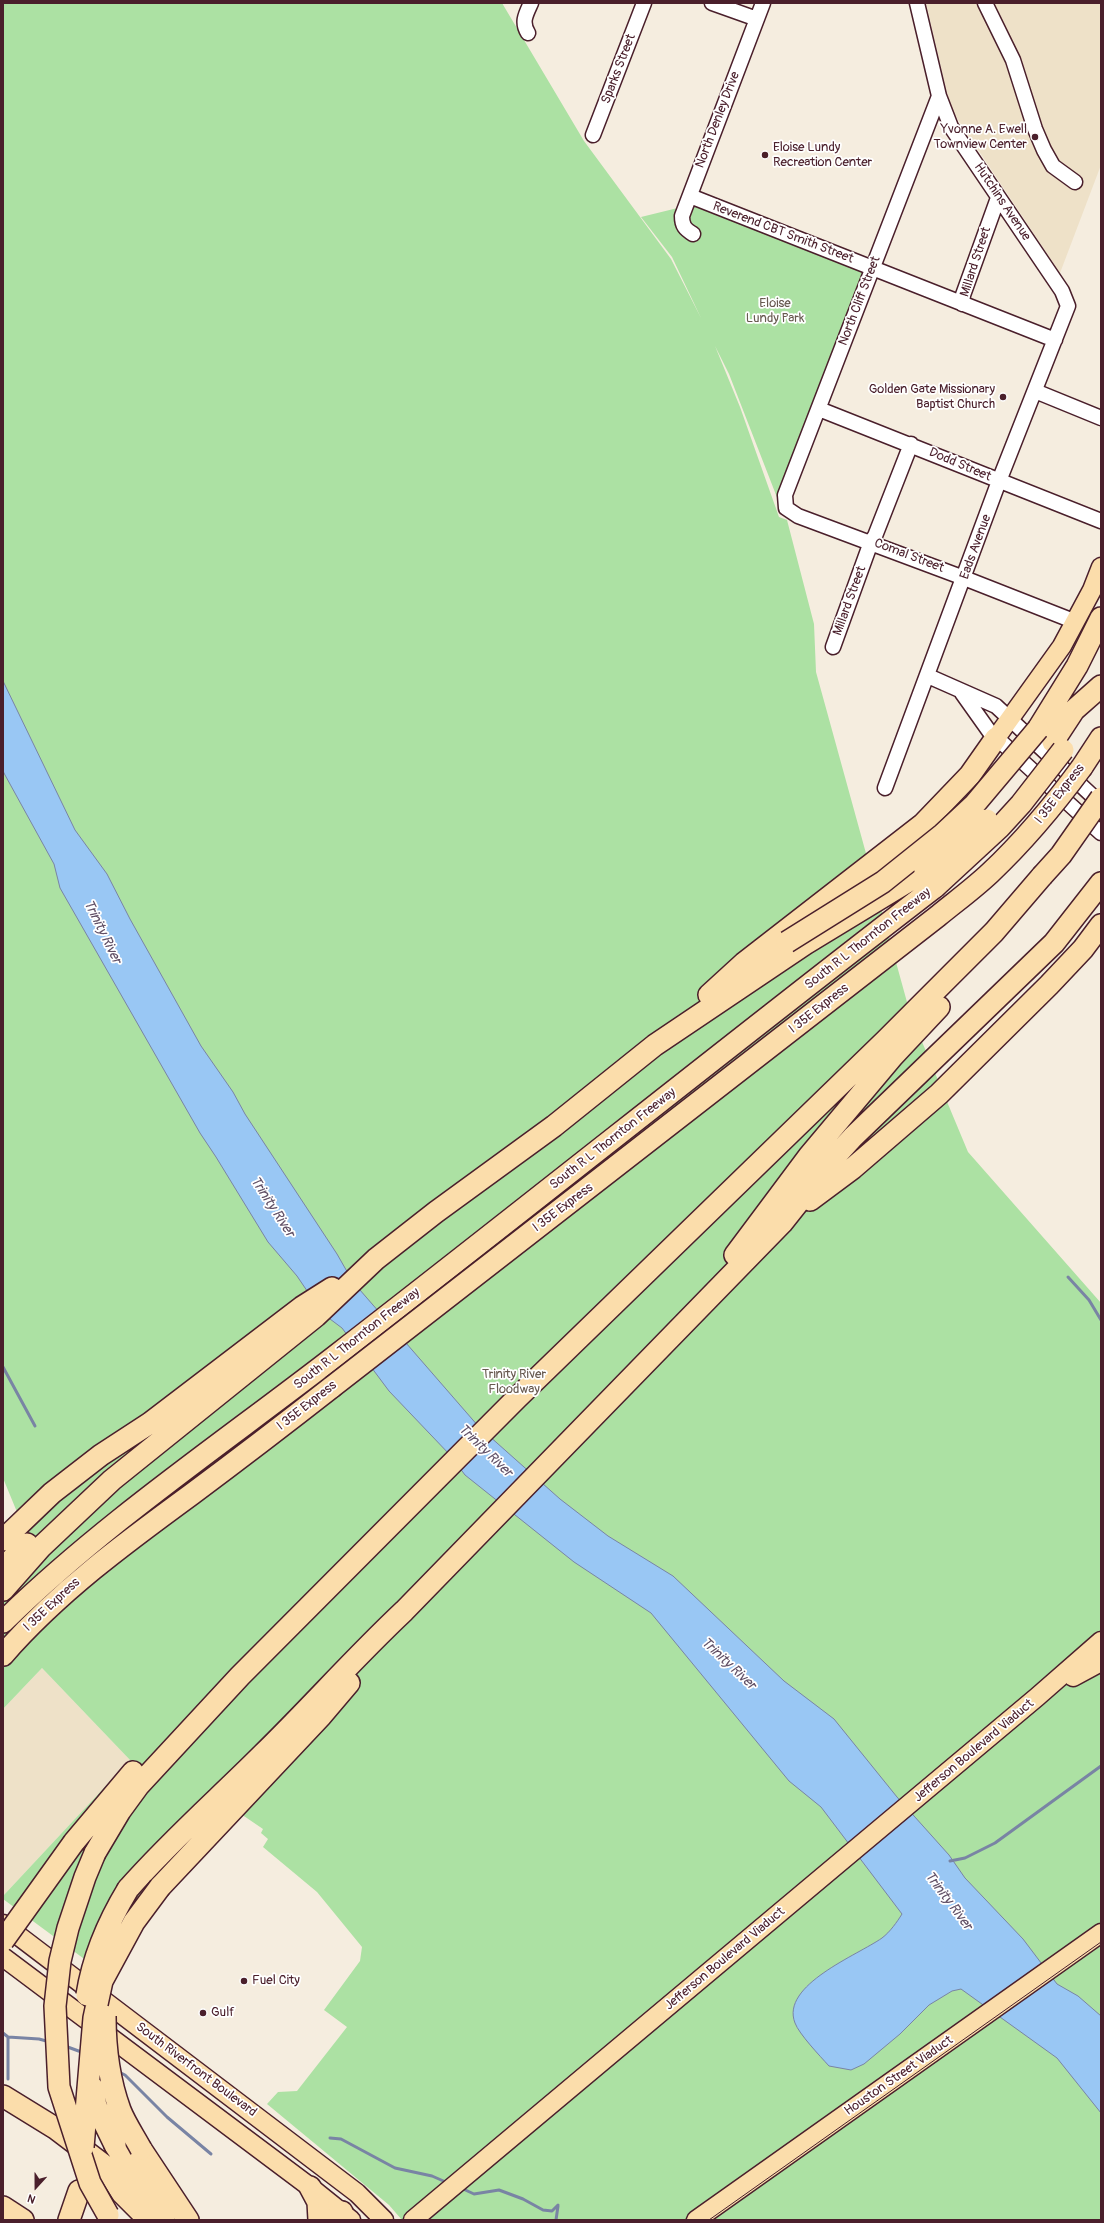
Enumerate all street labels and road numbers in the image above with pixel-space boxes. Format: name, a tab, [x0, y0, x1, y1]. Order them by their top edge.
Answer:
street label: Sparks Street	[599, 32, 639, 106]
street label: North Denley Drive	[692, 70, 744, 170]
street label: Hutchins Avenue	[970, 160, 1034, 244]
street label: Reverend CBT Smith Street	[710, 199, 856, 267]
street label: Millard Street	[957, 225, 995, 299]
street label: North Cliff Street	[836, 254, 884, 348]
street label: Dodd Street	[927, 445, 993, 485]
street label: Eads Avenue	[957, 512, 995, 582]
street label: Comal Street	[872, 536, 946, 576]
street label: Millard Street	[830, 564, 870, 638]
street label: I 35E Express	[1032, 761, 1088, 827]
street label: South R L Thornton Freeway	[802, 885, 934, 993]
street label: I 35E Express	[786, 981, 852, 1037]
street label: South R L Thornton Freeway	[547, 1085, 679, 1193]
street label: I 35E Express	[530, 1180, 596, 1236]
street label: South R L Thornton Freeway	[291, 1285, 423, 1393]
street label: I 35E Express	[274, 1378, 340, 1434]
street label: I 35E Express	[21, 1575, 83, 1635]
street label: Jefferson Boulevard Viaduct	[911, 1696, 1037, 1806]
street label: Jefferson Boulevard Viaduct	[662, 1904, 788, 2014]
street label: South Riverfront Boulevard	[133, 2019, 259, 2121]
street label: Houston Street Viaduct	[842, 2033, 956, 2119]

